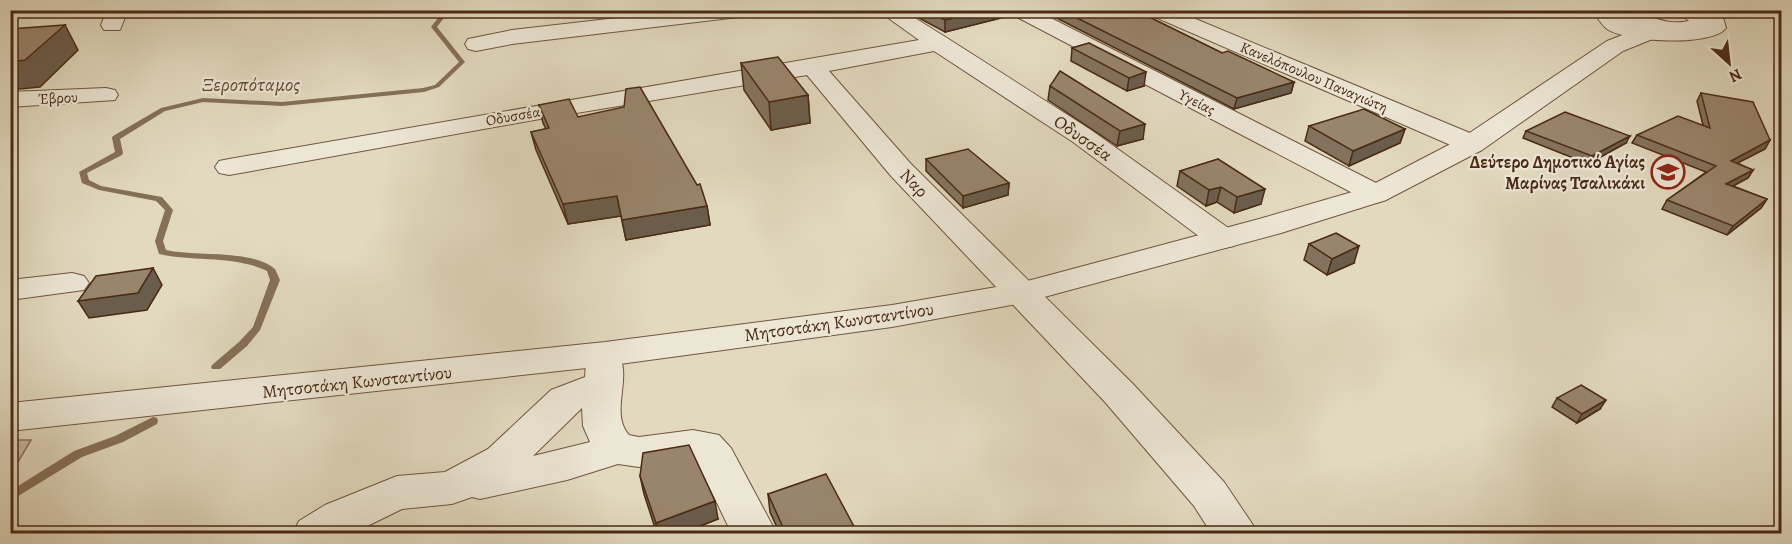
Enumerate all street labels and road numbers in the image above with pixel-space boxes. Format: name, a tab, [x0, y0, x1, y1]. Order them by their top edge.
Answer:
street label: Κανελόπουλου Παναγιώτη	[1237, 37, 1391, 117]
street label: Υγείας	[1174, 84, 1219, 120]
street label: Έβρου	[38, 87, 79, 109]
street label: Οδυσσέα	[484, 101, 542, 131]
street label: Οδυσσέα	[1049, 109, 1117, 167]
street label: Ναρ	[894, 163, 934, 203]
street label: Μητσοτάκη Κωνσταντίνου	[743, 297, 935, 347]
street label: Μητσοτάκη Κωνσταντίνου	[261, 360, 453, 404]

